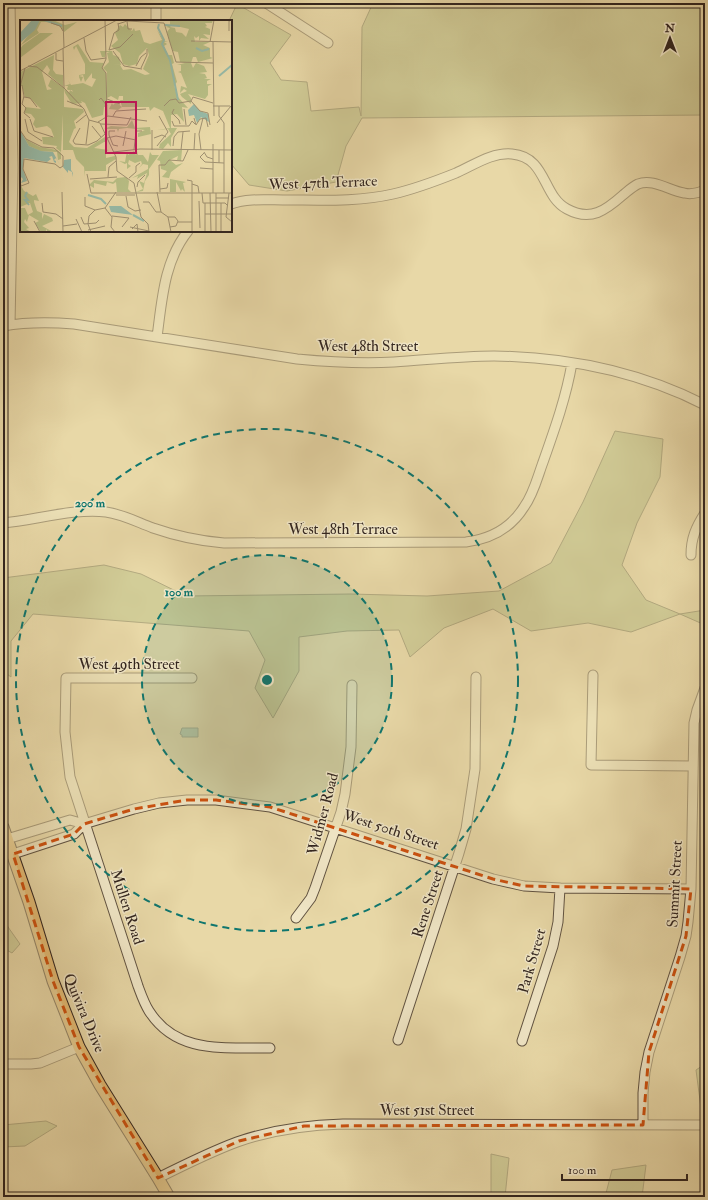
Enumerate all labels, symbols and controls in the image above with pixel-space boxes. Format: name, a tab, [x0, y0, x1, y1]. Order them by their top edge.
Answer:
north arrow	[650, 18, 690, 58]
inset map	[20, 20, 232, 232]
text: N	[664, 22, 676, 35]
street label: West 47th Terrace	[267, 172, 378, 194]
street label: West 48th Street	[317, 337, 418, 356]
text: 200 m	[75, 496, 106, 511]
street label: West 48th Terrace	[287, 520, 398, 539]
text: 100 m	[165, 585, 194, 600]
street label: West 49th Street	[77, 655, 180, 674]
centre of rings	[260, 673, 274, 687]
street label: Widmer Road	[303, 770, 343, 858]
street label: West 50th Street	[340, 805, 441, 854]
street label: Summit Street	[663, 840, 687, 928]
street label: Mullen Road	[106, 867, 148, 948]
street label: Rene Street	[408, 868, 448, 940]
street label: Park Street	[514, 926, 550, 996]
street label: Quivira Drive	[59, 971, 109, 1055]
street label: West 51st Street	[379, 1101, 474, 1120]
scale bar	[562, 1156, 687, 1182]
text: 100 m	[568, 1163, 597, 1178]

